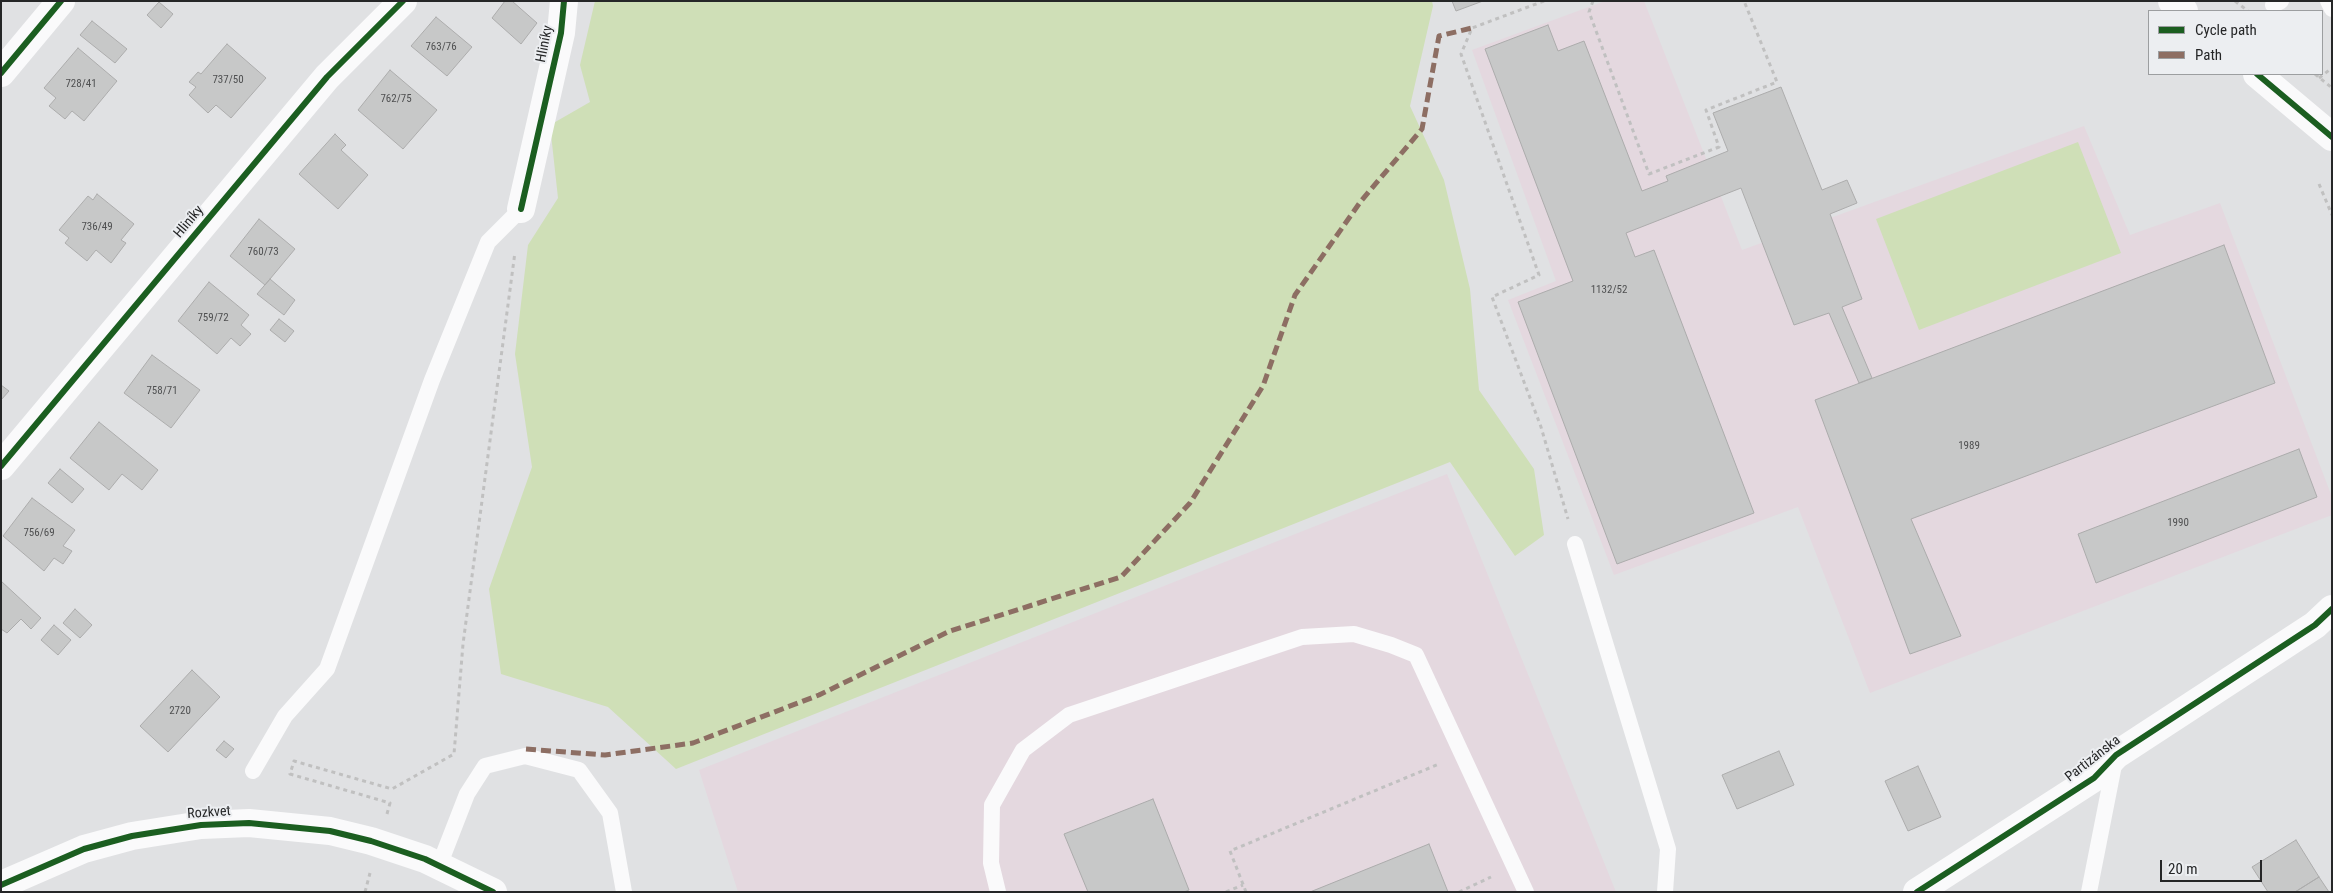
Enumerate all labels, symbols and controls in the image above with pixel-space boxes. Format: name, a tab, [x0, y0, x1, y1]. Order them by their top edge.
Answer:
legend	[2148, 10, 2323, 75]
text: Cycle path	[2195, 21, 2257, 39]
street label: Hliníky	[533, 24, 557, 64]
house number: 763/76	[425, 40, 457, 54]
text: Path	[2195, 46, 2222, 64]
house number: 737/50	[212, 73, 244, 87]
house number: 728/41	[65, 77, 97, 91]
house number: 762/75	[380, 92, 412, 106]
street label: Hliníky	[171, 202, 207, 242]
house number: 736/49	[81, 220, 113, 234]
house number: 760/73	[247, 245, 279, 259]
house number: 1132/52	[1591, 283, 1627, 297]
house number: 759/72	[197, 311, 229, 325]
house number: 758/71	[146, 384, 178, 398]
house number: 1989	[1958, 439, 1980, 453]
house number: 1990	[2167, 516, 2189, 530]
house number: 756/69	[23, 526, 55, 540]
house number: 2720	[169, 704, 191, 718]
street label: Partizánska	[2062, 732, 2124, 786]
street label: Rozkvet	[187, 803, 231, 823]
scale bar	[2163, 850, 2266, 882]
text: 20 m	[2168, 860, 2198, 878]

